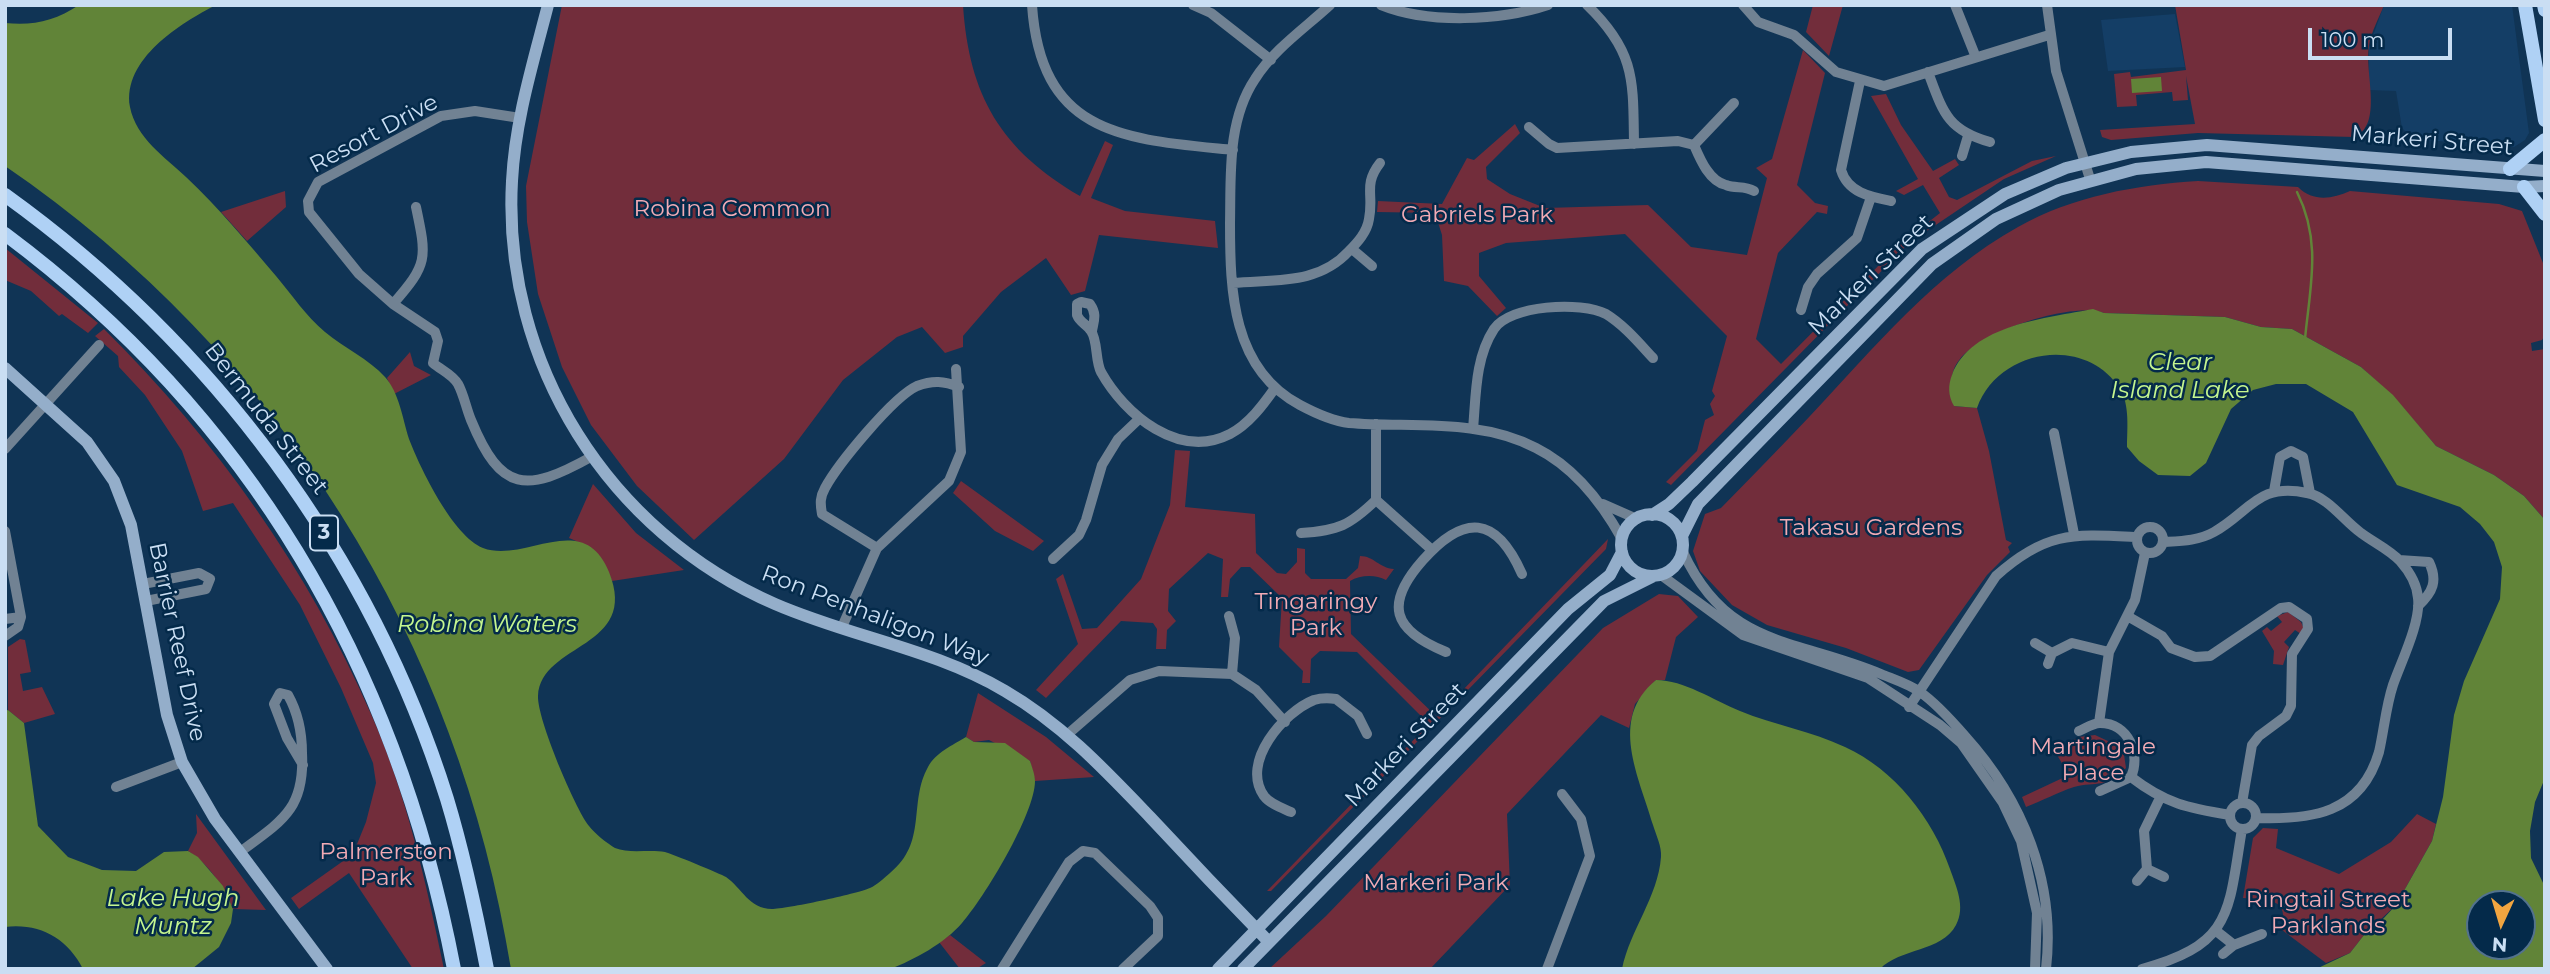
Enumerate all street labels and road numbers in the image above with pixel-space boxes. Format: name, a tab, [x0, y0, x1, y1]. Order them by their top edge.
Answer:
street label: Resort Drive	[305, 89, 443, 179]
street label: Markeri Street	[2350, 120, 2514, 162]
street label: Markeri Street	[1803, 209, 1939, 341]
street label: Bermuda Street	[198, 338, 334, 500]
road number: 3	[310, 516, 338, 550]
street label: Barrier Reef Drive	[142, 540, 212, 744]
street label: Ron Penhaligon Way	[757, 560, 993, 672]
street label: Markeri Street	[1340, 677, 1472, 813]

